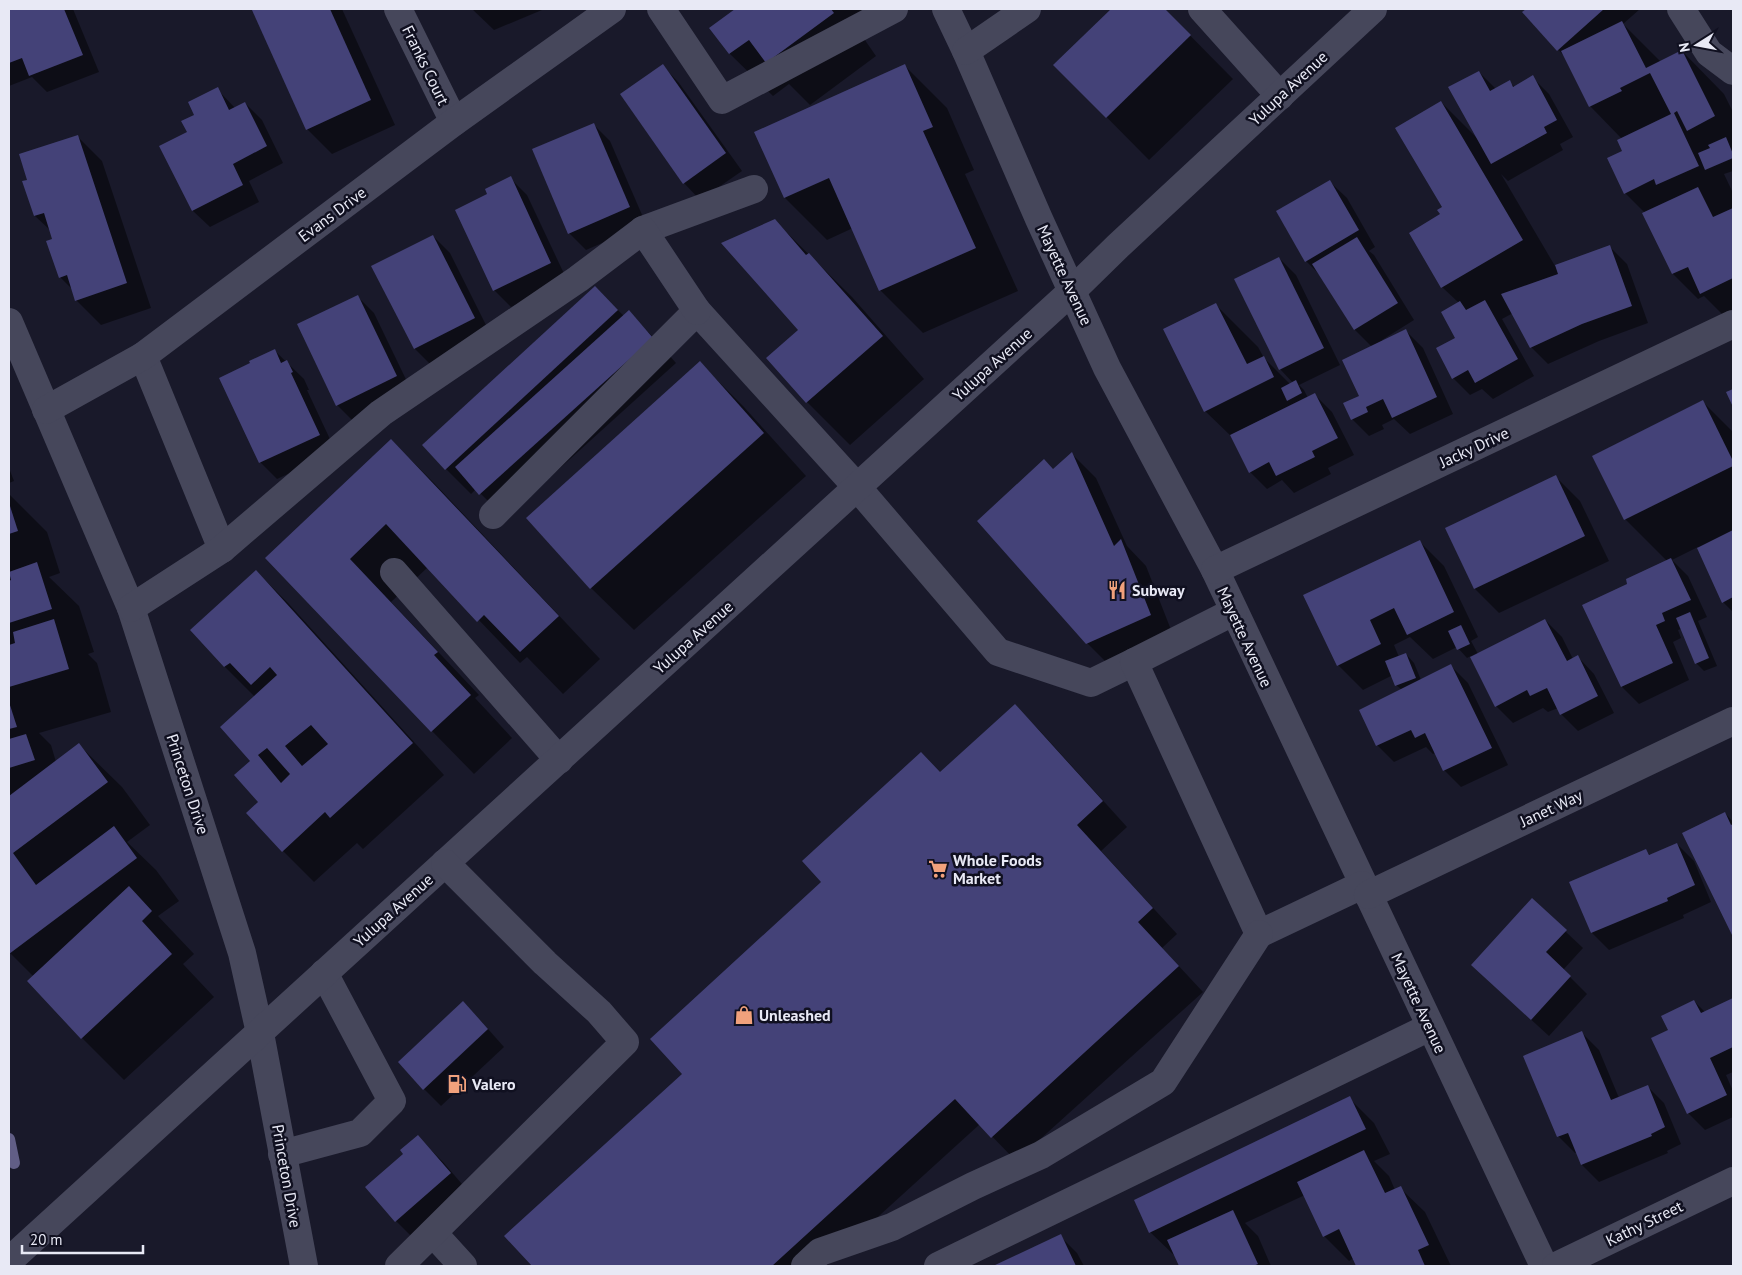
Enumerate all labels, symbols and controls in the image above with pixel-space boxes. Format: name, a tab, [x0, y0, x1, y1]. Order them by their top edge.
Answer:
north arrow	[1672, 20, 1722, 70]
street label: Franks Court	[398, 22, 454, 109]
text: N	[1675, 41, 1694, 54]
street label: Yulupa Avenue	[1245, 47, 1331, 129]
street label: Evans Drive	[294, 182, 370, 246]
street label: Mayette Avenue	[1033, 222, 1097, 328]
street label: Yulupa Avenue	[948, 323, 1036, 405]
street label: Jacky Drive	[1435, 422, 1512, 472]
restaurant icon: Subway	[1106, 579, 1128, 601]
place label: Subway	[1132, 580, 1185, 600]
street label: Mayette Avenue	[1213, 584, 1277, 690]
street label: Yulupa Avenue	[649, 596, 737, 678]
street label: Princeton Drive	[162, 731, 214, 837]
street label: Janet Way	[1516, 785, 1586, 832]
place label: Whole Foods Market	[953, 850, 1042, 888]
supermarket icon: Whole Foods Market	[927, 858, 949, 880]
street label: Yulupa Avenue	[349, 869, 437, 951]
street label: Mayette Avenue	[1387, 950, 1451, 1056]
shop icon: Unleashed	[733, 1004, 755, 1026]
place label: Unleashed	[759, 1005, 831, 1025]
fuel station icon: Valero	[446, 1073, 468, 1095]
place label: Valero	[471, 1074, 516, 1094]
street label: Princeton Drive	[268, 1123, 306, 1229]
street label: Kathy Street	[1602, 1195, 1686, 1250]
scale bar	[22, 1222, 144, 1254]
text: 20 m	[30, 1230, 63, 1249]

